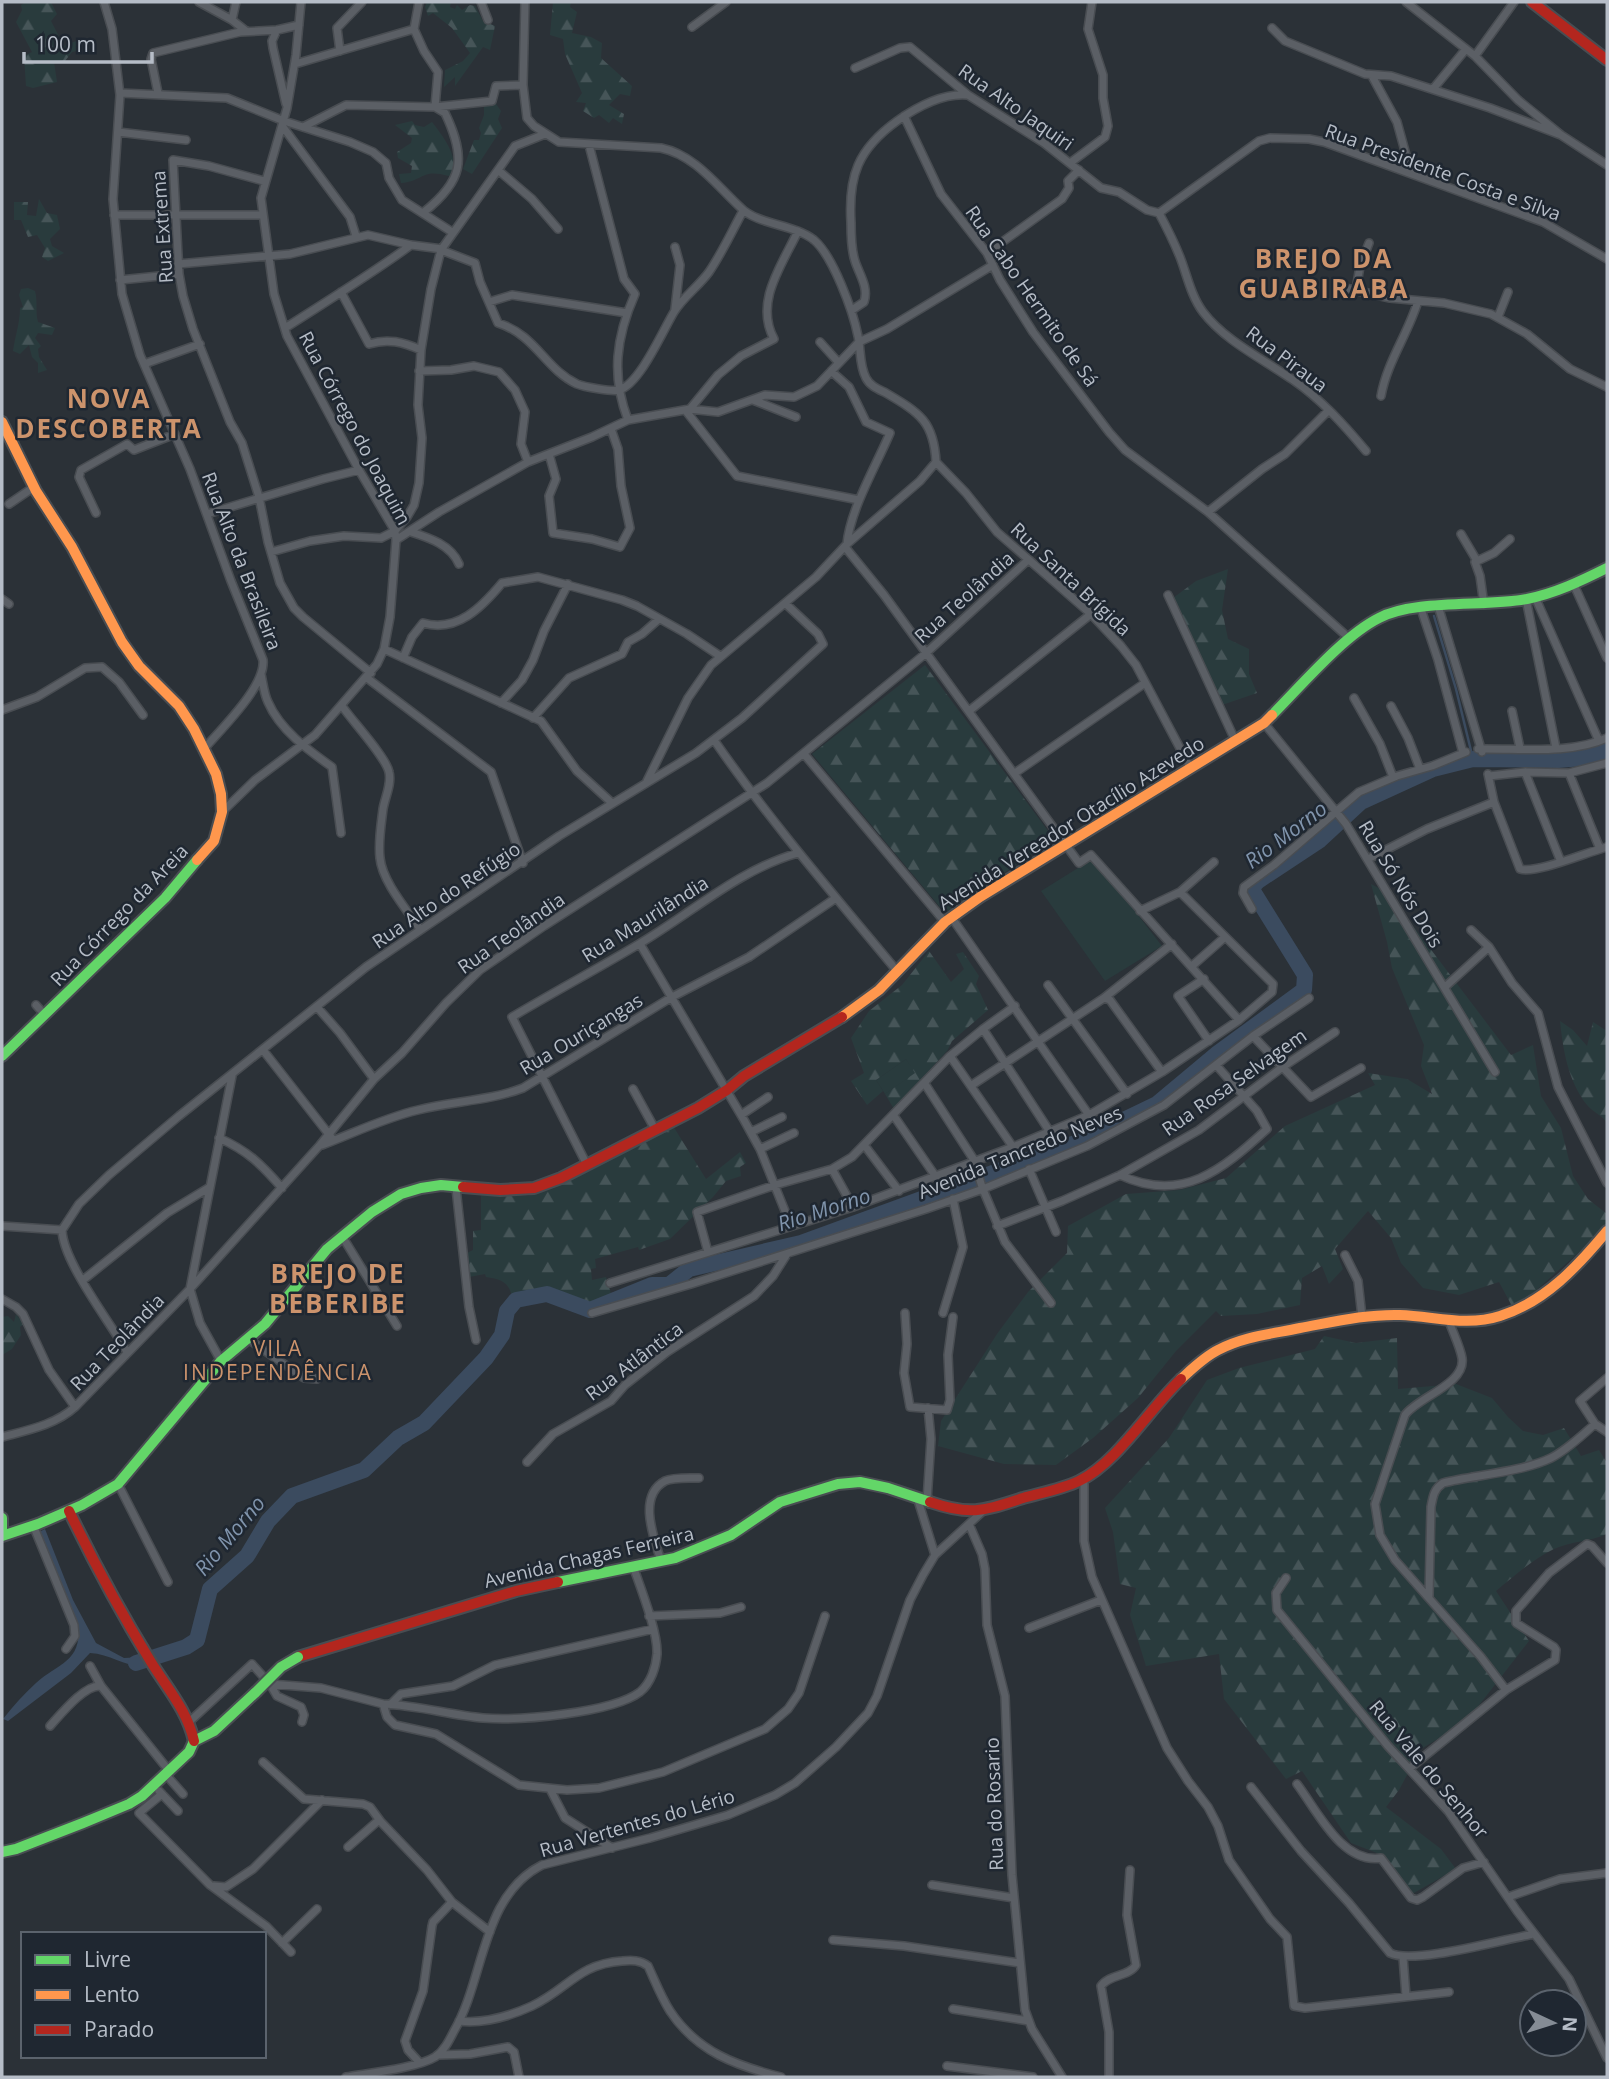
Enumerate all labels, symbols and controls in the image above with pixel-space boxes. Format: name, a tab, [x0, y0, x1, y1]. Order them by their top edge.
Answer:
scale bar	[24, 21, 152, 65]
text: 100 m	[35, 30, 96, 58]
street label: Rua Alto Jaquiri	[953, 58, 1079, 156]
street label: Rua Presidente Costa e Silva	[1321, 117, 1565, 227]
street label: Rua Extrema	[145, 170, 179, 284]
street label: Rua Cabo Hermito de Sá	[960, 200, 1104, 392]
district label: BREJO DA GUABIRABA	[1238, 240, 1410, 306]
street label: Rua Piraua	[1241, 320, 1333, 398]
street label: Rua Córrego do Joaquim	[293, 327, 417, 529]
district label: NOVA DESCOBERTA	[15, 380, 203, 446]
street label: Rua Alto da Brasileira	[196, 468, 288, 654]
street label: Rua Santa Brígida	[1005, 516, 1137, 642]
street label: Rua Teolândia	[909, 545, 1019, 649]
street label: Avenida Vereador Otacílio Azevedo	[933, 730, 1209, 916]
water label: Rio Morno	[1239, 794, 1332, 874]
street label: Rua Só Nós Dois	[1353, 815, 1449, 953]
street label: Rua Alto do Refúgio	[367, 836, 525, 954]
street label: Rua Córrego da Areia	[44, 838, 194, 992]
street label: Rua Maurilândia	[577, 870, 713, 968]
street label: Rua Teolândia	[452, 886, 570, 980]
street label: Rua Ouriçangas	[515, 987, 647, 1081]
street label: Rua Rosa Selvagem	[1156, 1022, 1312, 1142]
street label: Avenida Tancredo Neves	[914, 1099, 1126, 1205]
water label: Rio Morno	[774, 1181, 874, 1237]
district label: BREJO DE BEBERIBE	[269, 1255, 407, 1321]
street label: Rua Teolândia	[64, 1288, 170, 1396]
street label: Rua Atlântica	[580, 1316, 688, 1406]
district label: VILA INDEPENDÊNCIA	[183, 1334, 373, 1386]
water label: Rio Morno	[188, 1490, 271, 1581]
street label: Avenida Chagas Ferreira	[482, 1520, 696, 1594]
street label: Rua Vale do Senhor	[1364, 1694, 1495, 1844]
street label: Rua do Rosario	[979, 1737, 1009, 1871]
street label: Rua Vertentes do Lério	[536, 1783, 738, 1863]
legend	[21, 1932, 266, 2058]
text: Livre	[84, 1945, 131, 1973]
text: Lento	[84, 1980, 140, 2008]
north arrow	[1518, 1988, 1588, 2058]
text: Parado	[84, 2015, 154, 2043]
text: N	[1556, 2016, 1583, 2033]

